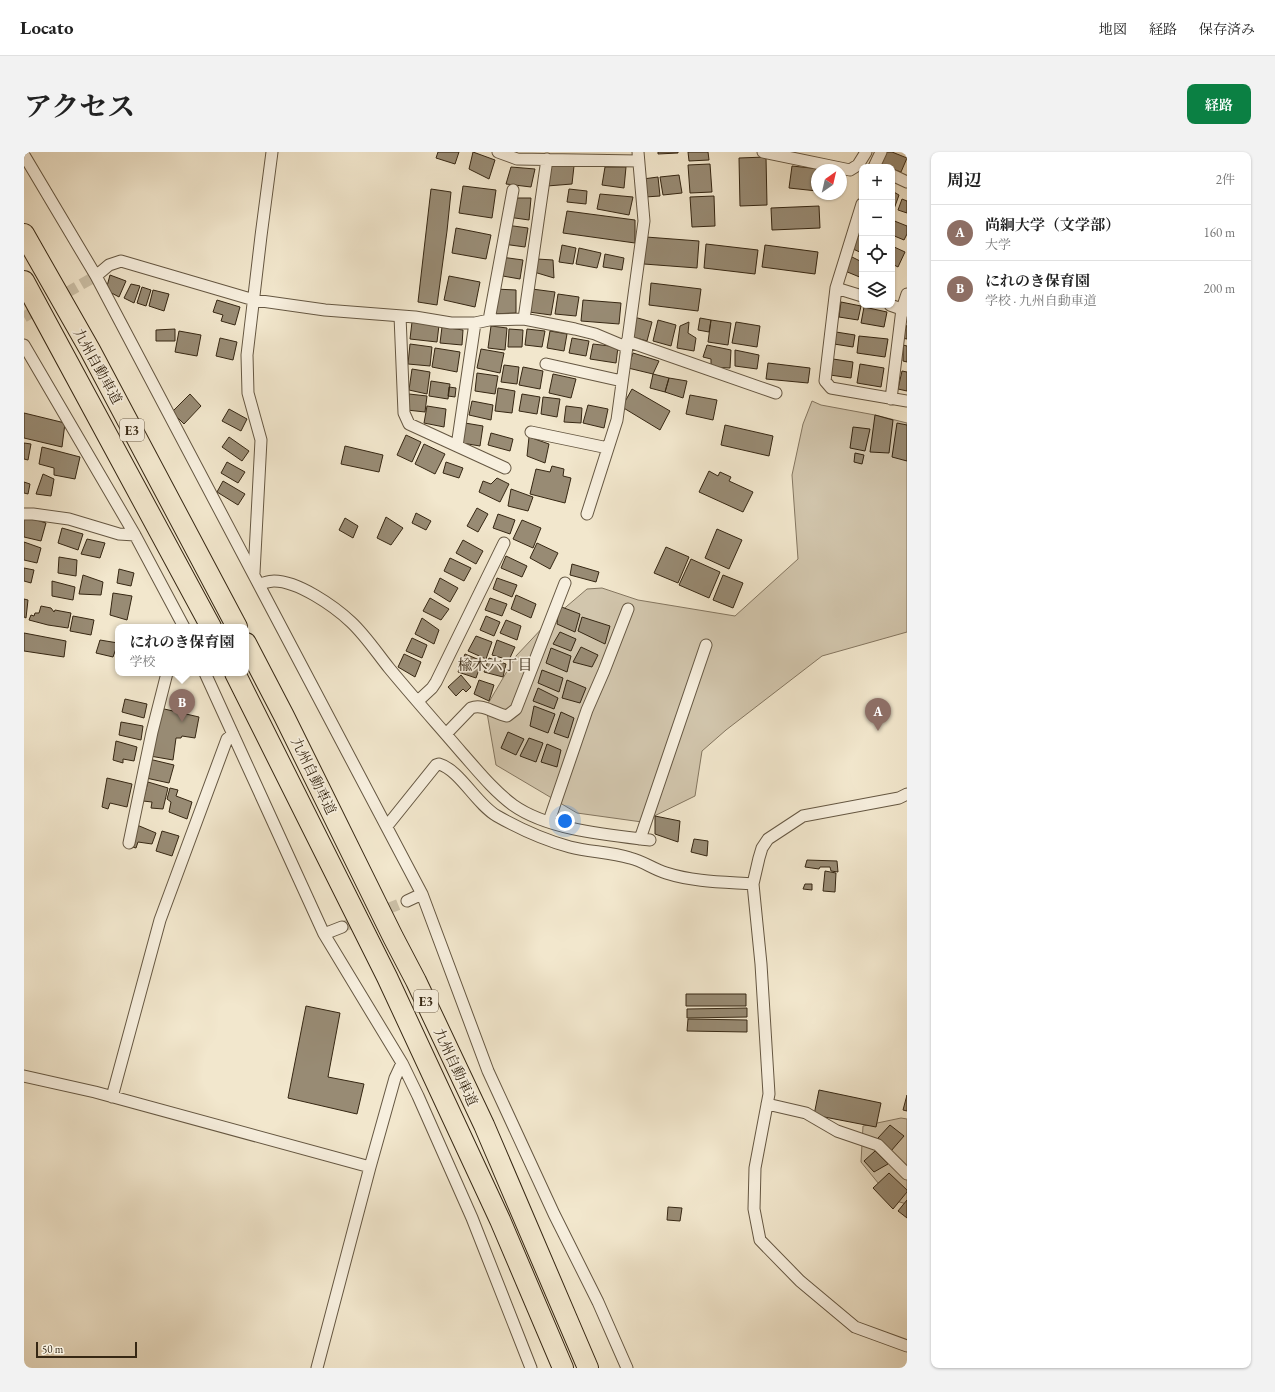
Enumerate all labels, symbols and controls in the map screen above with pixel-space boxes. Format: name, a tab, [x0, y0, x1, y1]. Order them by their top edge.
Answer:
text: Locato	[20, 15, 74, 40]
text: 地図	[1099, 20, 1127, 38]
text: 経路	[1149, 20, 1177, 38]
text: 保存済み	[1199, 20, 1255, 38]
button: 経路	[1187, 84, 1251, 124]
text: アクセス	[24, 88, 135, 124]
north arrow	[811, 164, 847, 200]
map controls	[859, 164, 895, 308]
button: +	[859, 164, 895, 200]
text: 周辺	[947, 169, 981, 191]
text: 2件	[1216, 171, 1235, 188]
button: −	[859, 200, 895, 236]
text: 尚絅大学（文学部）	[985, 215, 1120, 234]
text: A	[955, 224, 965, 241]
text: 160 m	[1204, 224, 1235, 241]
button: locate	[859, 236, 895, 272]
text: 大学	[985, 236, 1011, 253]
text: にれのき保育園	[985, 271, 1090, 290]
button: layers	[859, 272, 895, 308]
text: B	[956, 280, 964, 297]
text: 200 m	[1204, 280, 1235, 297]
text: 学校 · 九州自動車道	[985, 292, 1097, 309]
street label: 九州自動車道	[70, 325, 126, 407]
road number: E3	[120, 419, 144, 441]
popup	[115, 624, 249, 676]
text: にれのき保育園	[129, 632, 235, 651]
text: 学校	[129, 653, 156, 670]
district label: 楡木六丁目	[457, 655, 533, 674]
pin: B	[169, 689, 195, 722]
pin: A	[865, 698, 891, 731]
street label: 九州自動車道	[287, 734, 341, 818]
your location	[555, 811, 575, 831]
road number: E3	[414, 990, 438, 1012]
street label: 九州自動車道	[430, 1025, 482, 1109]
scale bar	[36, 1340, 137, 1359]
text: 50 m	[42, 1342, 63, 1356]

